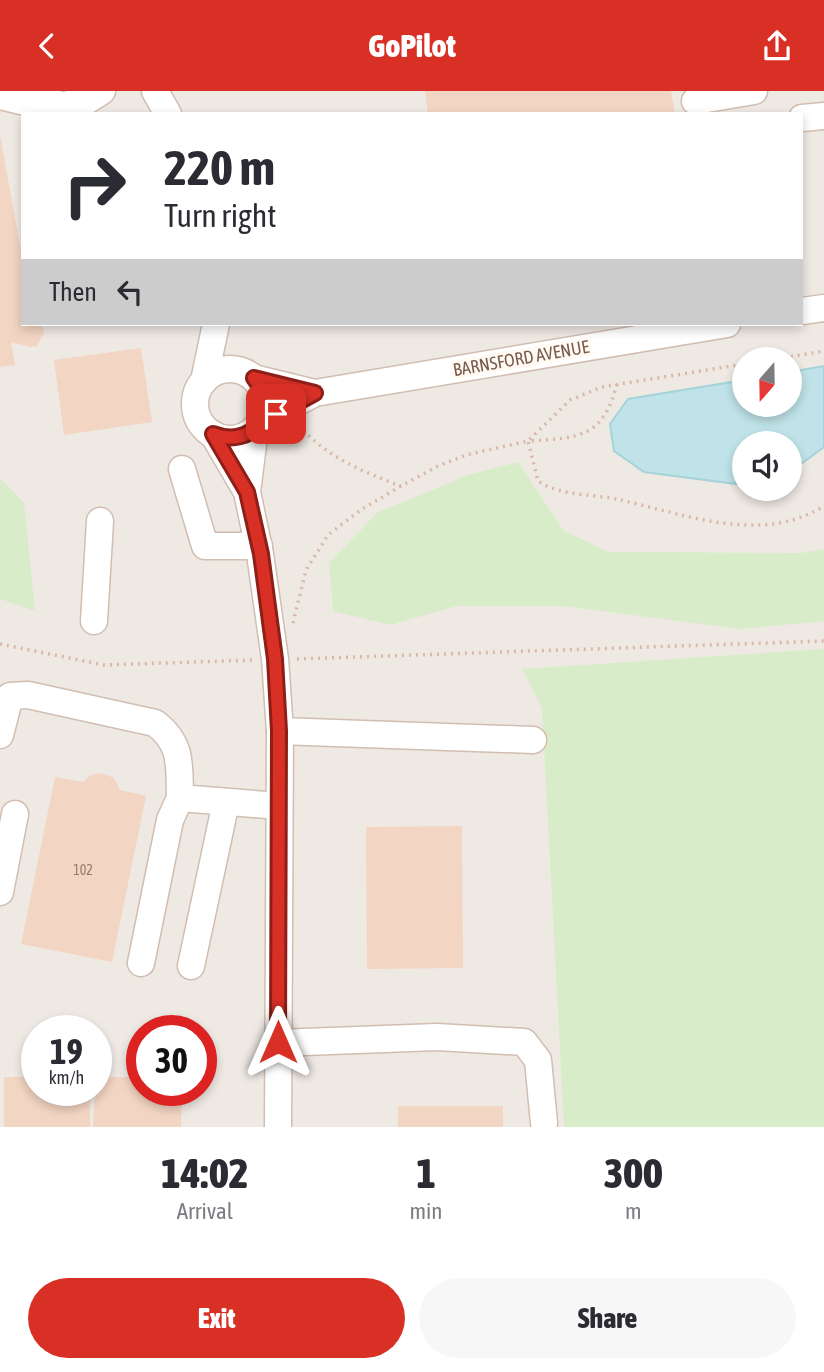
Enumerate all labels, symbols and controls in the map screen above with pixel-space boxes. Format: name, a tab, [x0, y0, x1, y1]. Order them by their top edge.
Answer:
icon: back	[28, 27, 66, 65]
text: GoPilot	[368, 27, 456, 64]
icon: share	[758, 27, 796, 65]
text: 220 m	[164, 139, 275, 195]
icon: right	[49, 140, 140, 231]
text: Turn right	[164, 197, 277, 234]
icon: left	[111, 273, 149, 311]
text: Then	[49, 277, 97, 307]
street label: BARNSFORD AVENUE	[451, 336, 591, 380]
north arrow	[732, 347, 802, 417]
map controls	[732, 347, 802, 501]
pin	[246, 384, 306, 444]
icon: arrive	[257, 395, 295, 433]
button: sound	[732, 431, 802, 501]
house number: 102	[73, 862, 93, 878]
position arrow	[241, 1005, 315, 1079]
speed limit sign: 30	[126, 1015, 217, 1106]
text: 19	[50, 1031, 83, 1071]
text: km/h	[49, 1067, 84, 1088]
text: 14:02	[161, 1149, 248, 1197]
text: 1	[416, 1149, 436, 1197]
text: 300	[604, 1149, 663, 1197]
text: Arrival	[177, 1198, 233, 1224]
text: min	[410, 1198, 443, 1224]
text: m	[625, 1198, 642, 1224]
button: Exit	[28, 1278, 405, 1358]
button: Share	[419, 1278, 796, 1358]

